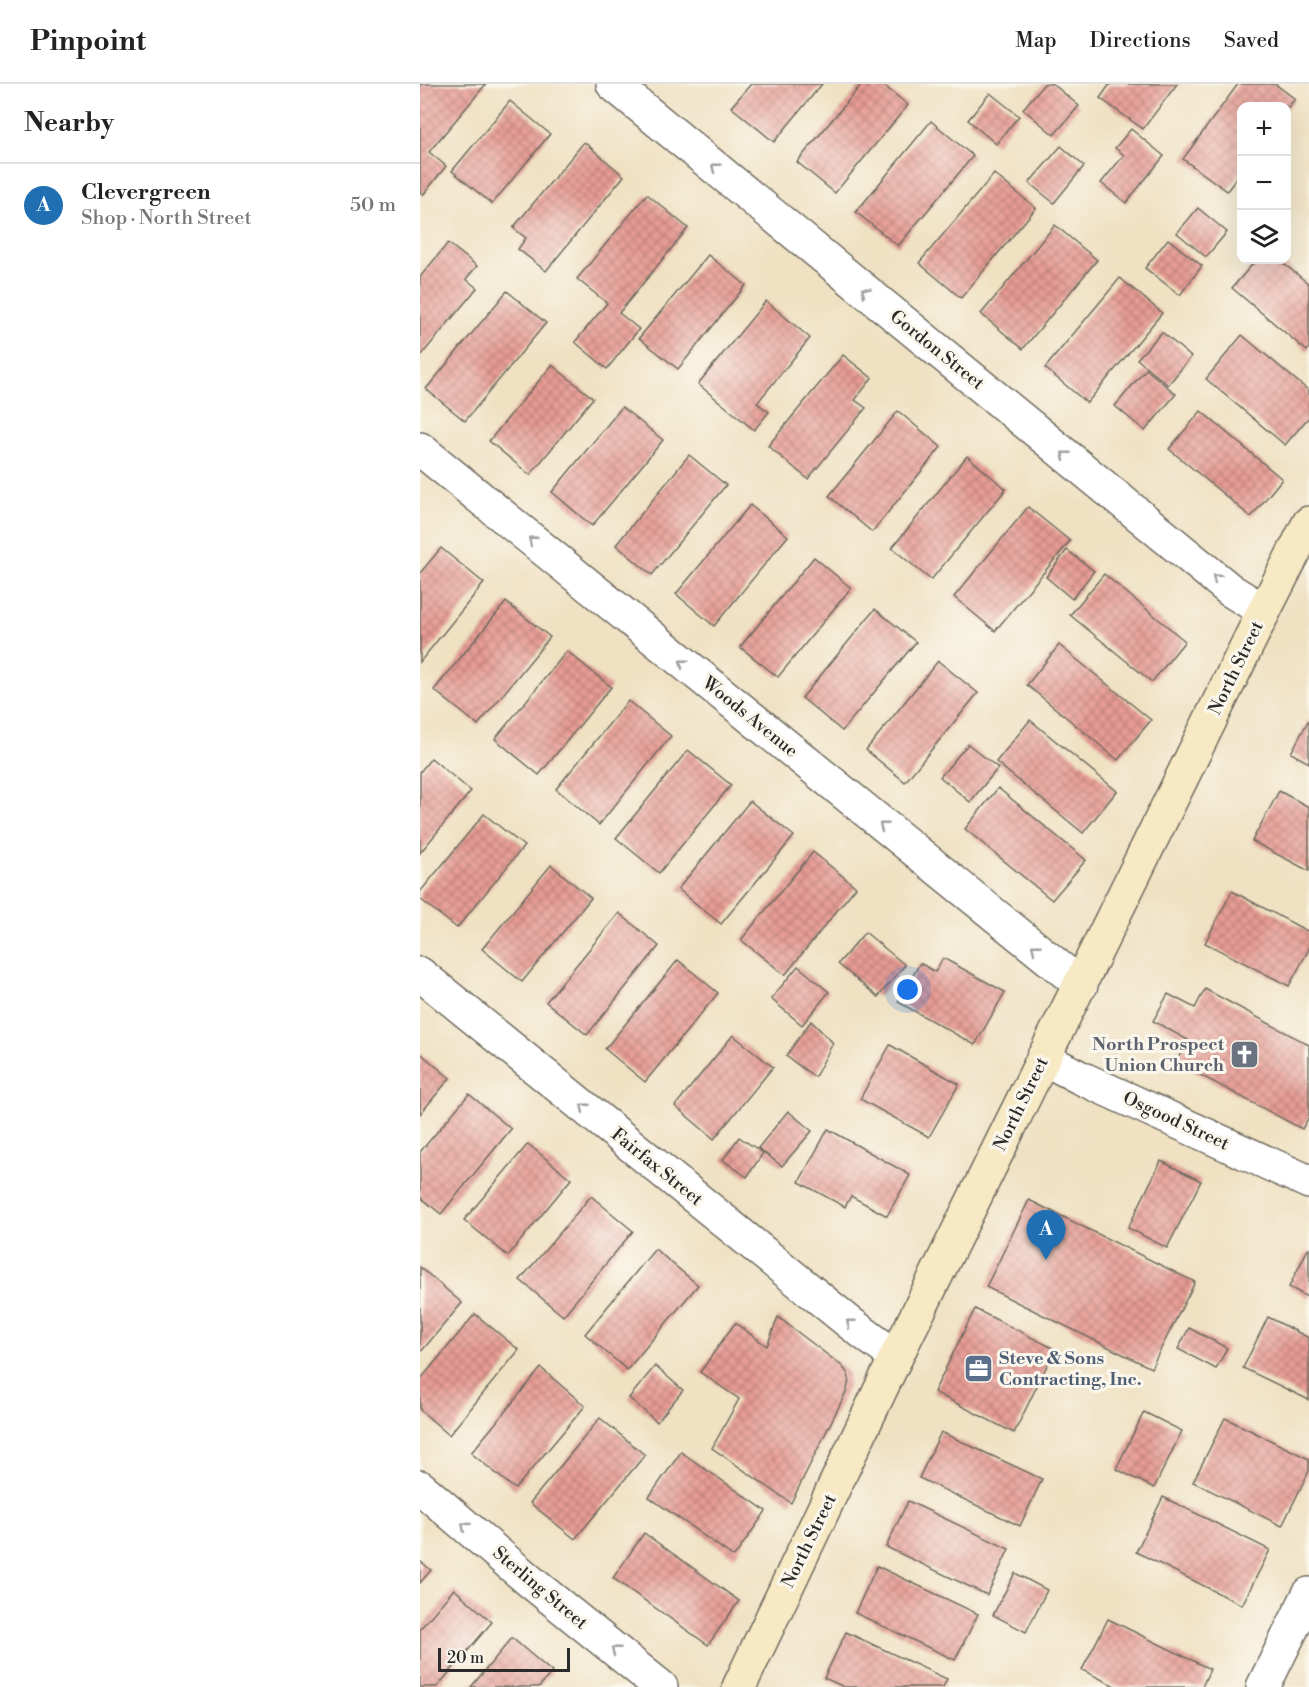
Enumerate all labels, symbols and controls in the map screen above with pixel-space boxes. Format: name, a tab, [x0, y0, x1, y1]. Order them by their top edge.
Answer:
text: Pinpoint	[30, 24, 146, 59]
text: Map	[1015, 28, 1057, 54]
text: Directions	[1090, 28, 1191, 54]
text: Saved	[1224, 28, 1279, 54]
map controls	[1237, 102, 1291, 264]
button: +	[1237, 102, 1291, 156]
text: Nearby	[24, 107, 114, 139]
button: −	[1237, 156, 1291, 210]
one-way arrow	[710, 163, 721, 174]
text: Clevergreen	[81, 179, 211, 206]
text: A	[36, 193, 51, 218]
text: 50 m	[350, 193, 396, 218]
text: Shop · North Street	[81, 206, 252, 231]
button: layers	[1237, 210, 1291, 264]
one-way arrow	[861, 287, 872, 298]
street label: Gordon Street	[885, 305, 989, 395]
one-way arrow	[1061, 451, 1072, 462]
one-way arrow	[528, 536, 539, 547]
one-way arrow	[1211, 575, 1222, 586]
street label: North Street	[1203, 617, 1269, 719]
one-way arrow	[679, 659, 690, 670]
street label: Woods Avenue	[697, 671, 802, 763]
one-way arrow	[879, 822, 890, 833]
one-way arrow	[1031, 945, 1042, 956]
your location	[893, 975, 922, 1004]
place label: North Prospect Union Church	[1092, 1033, 1225, 1077]
church icon: North Prospect Union Church	[1229, 1038, 1261, 1070]
street label: North Street	[988, 1053, 1054, 1155]
street label: Osgood Street	[1119, 1086, 1233, 1156]
one-way arrow	[580, 1104, 591, 1115]
street label: Fairfax Street	[607, 1123, 708, 1211]
pin: A	[1026, 1210, 1066, 1260]
one-way arrow	[845, 1319, 856, 1330]
place label: Steve & Sons Contracting, Inc.	[999, 1347, 1142, 1391]
office icon: Steve & Sons Contracting, Inc.	[962, 1352, 994, 1384]
street label: North Street	[776, 1490, 842, 1592]
one-way arrow	[461, 1522, 472, 1533]
street label: Sterling Street	[488, 1542, 593, 1635]
scale bar	[438, 1645, 570, 1672]
one-way arrow	[611, 1647, 622, 1658]
text: 20 m	[447, 1648, 484, 1668]

